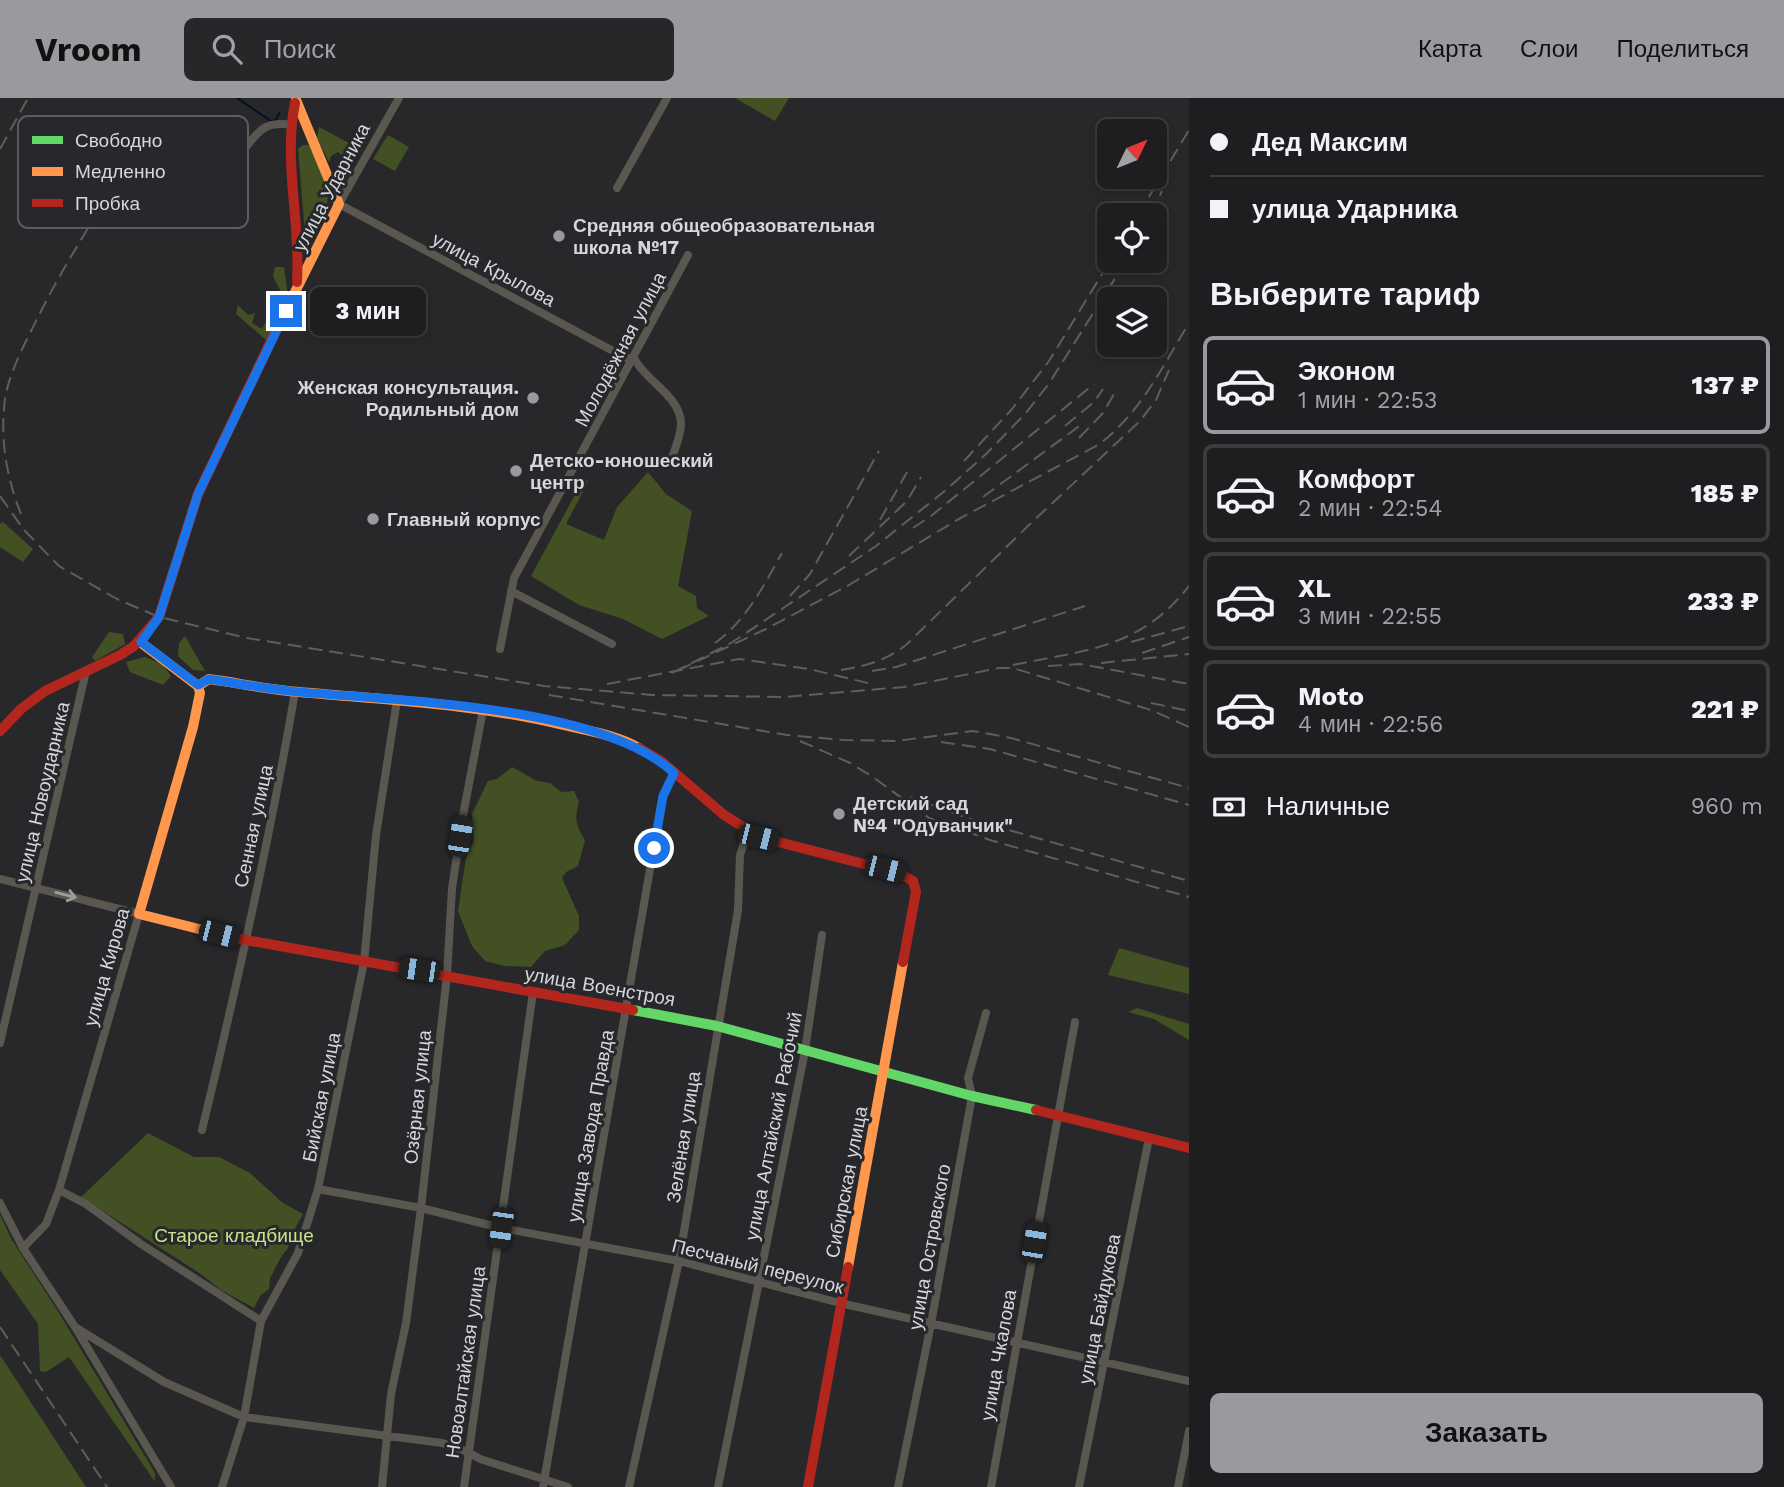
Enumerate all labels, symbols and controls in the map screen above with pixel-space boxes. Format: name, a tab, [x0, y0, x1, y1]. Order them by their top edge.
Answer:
search box	[184, 18, 674, 81]
text: Vroom	[35, 30, 142, 69]
icon: search	[208, 30, 246, 68]
text: Поиск	[264, 34, 336, 64]
text: Карта	[1418, 35, 1482, 63]
text: Слои	[1520, 35, 1578, 63]
text: Поделиться	[1616, 35, 1749, 63]
legend	[18, 116, 248, 228]
street label: улица Ударника	[288, 119, 375, 255]
north arrow	[1097, 119, 1167, 189]
map controls	[1097, 119, 1167, 357]
text: Дед Максим	[1252, 127, 1408, 157]
text: Свободно	[75, 129, 162, 152]
text: Медленно	[75, 160, 165, 183]
text: Пробка	[75, 192, 140, 215]
text: улица Ударника	[1252, 194, 1457, 224]
button: locate	[1097, 203, 1167, 273]
place label: Средняя общеобразовательная школа №17	[573, 214, 875, 259]
street label: улица Крылова	[428, 227, 560, 312]
marker: Средняя общеобразовательная школа №17	[551, 228, 567, 244]
street label: Молодёжная улица	[570, 267, 671, 431]
text: Выберите тариф	[1210, 275, 1481, 313]
callout: 3 мин	[310, 286, 426, 336]
button: layers	[1097, 287, 1167, 357]
route end	[270, 295, 302, 327]
text: 3 мин	[336, 298, 400, 325]
icon: car	[1214, 354, 1277, 417]
text: Эконом	[1298, 356, 1396, 386]
text: 137 ₽	[1692, 370, 1759, 400]
place label: Женская консультация. Родильный дом	[296, 376, 519, 421]
text: 1 мин · 22:53	[1298, 387, 1437, 414]
marker: Женская консультация. Родильный дом	[525, 390, 541, 406]
place label: Детско-юношеский центр	[530, 449, 714, 494]
icon: car	[1214, 462, 1277, 525]
marker: Детско-юношеский центр	[508, 463, 524, 479]
text: Комфорт	[1298, 464, 1415, 494]
text: 185 ₽	[1691, 478, 1759, 508]
text: 2 мин · 22:54	[1298, 495, 1443, 522]
place label: Главный корпус	[387, 508, 541, 531]
marker: Главный корпус	[365, 511, 381, 527]
icon: car	[1214, 570, 1277, 633]
text: XL	[1298, 573, 1331, 603]
text: 233 ₽	[1687, 586, 1759, 616]
text: 3 мин · 22:55	[1298, 603, 1442, 630]
icon: car	[1214, 678, 1277, 741]
text: Moto	[1298, 681, 1364, 711]
text: 221 ₽	[1691, 694, 1759, 724]
street label: улица Новоударника	[11, 699, 75, 885]
text: 4 мин · 22:56	[1298, 711, 1443, 738]
street label: Сенная улица	[229, 762, 278, 890]
icon: cash	[1210, 788, 1248, 826]
text: Наличные	[1266, 791, 1390, 821]
place label: Детский сад №4 "Одуванчик"	[853, 792, 1013, 837]
text: 960 m	[1691, 793, 1763, 820]
marker: Детский сад №4 "Одуванчик"	[831, 806, 847, 822]
car	[447, 814, 474, 858]
car	[736, 822, 781, 852]
route start	[638, 832, 670, 864]
car	[863, 854, 908, 884]
one-way arrow	[54, 889, 77, 902]
street label: улица Кирова	[79, 905, 134, 1029]
car	[197, 919, 242, 949]
car	[397, 957, 442, 983]
street label: улица Военстроя	[523, 962, 677, 1011]
street label: улица Алтайский Рабочий	[740, 1010, 807, 1242]
street label: Озёрная улица	[399, 1028, 436, 1165]
street label: улица Завода Правда	[562, 1028, 619, 1224]
street label: Бийская улица	[298, 1030, 345, 1164]
street label: Зелёная улица	[662, 1069, 705, 1205]
street label: Сибирская улица	[820, 1104, 873, 1260]
street label: улица Островского	[904, 1162, 955, 1332]
car	[488, 1206, 515, 1250]
car	[1021, 1219, 1048, 1265]
park label: Старое кладбище	[154, 1224, 314, 1247]
street label: улица Байдукова	[1074, 1232, 1125, 1386]
street label: Песчаный переулок	[670, 1234, 847, 1299]
street label: Новоалтайская улица	[441, 1264, 490, 1460]
street label: улица Чкалова	[976, 1287, 1021, 1423]
button: Заказать	[1210, 1393, 1763, 1473]

